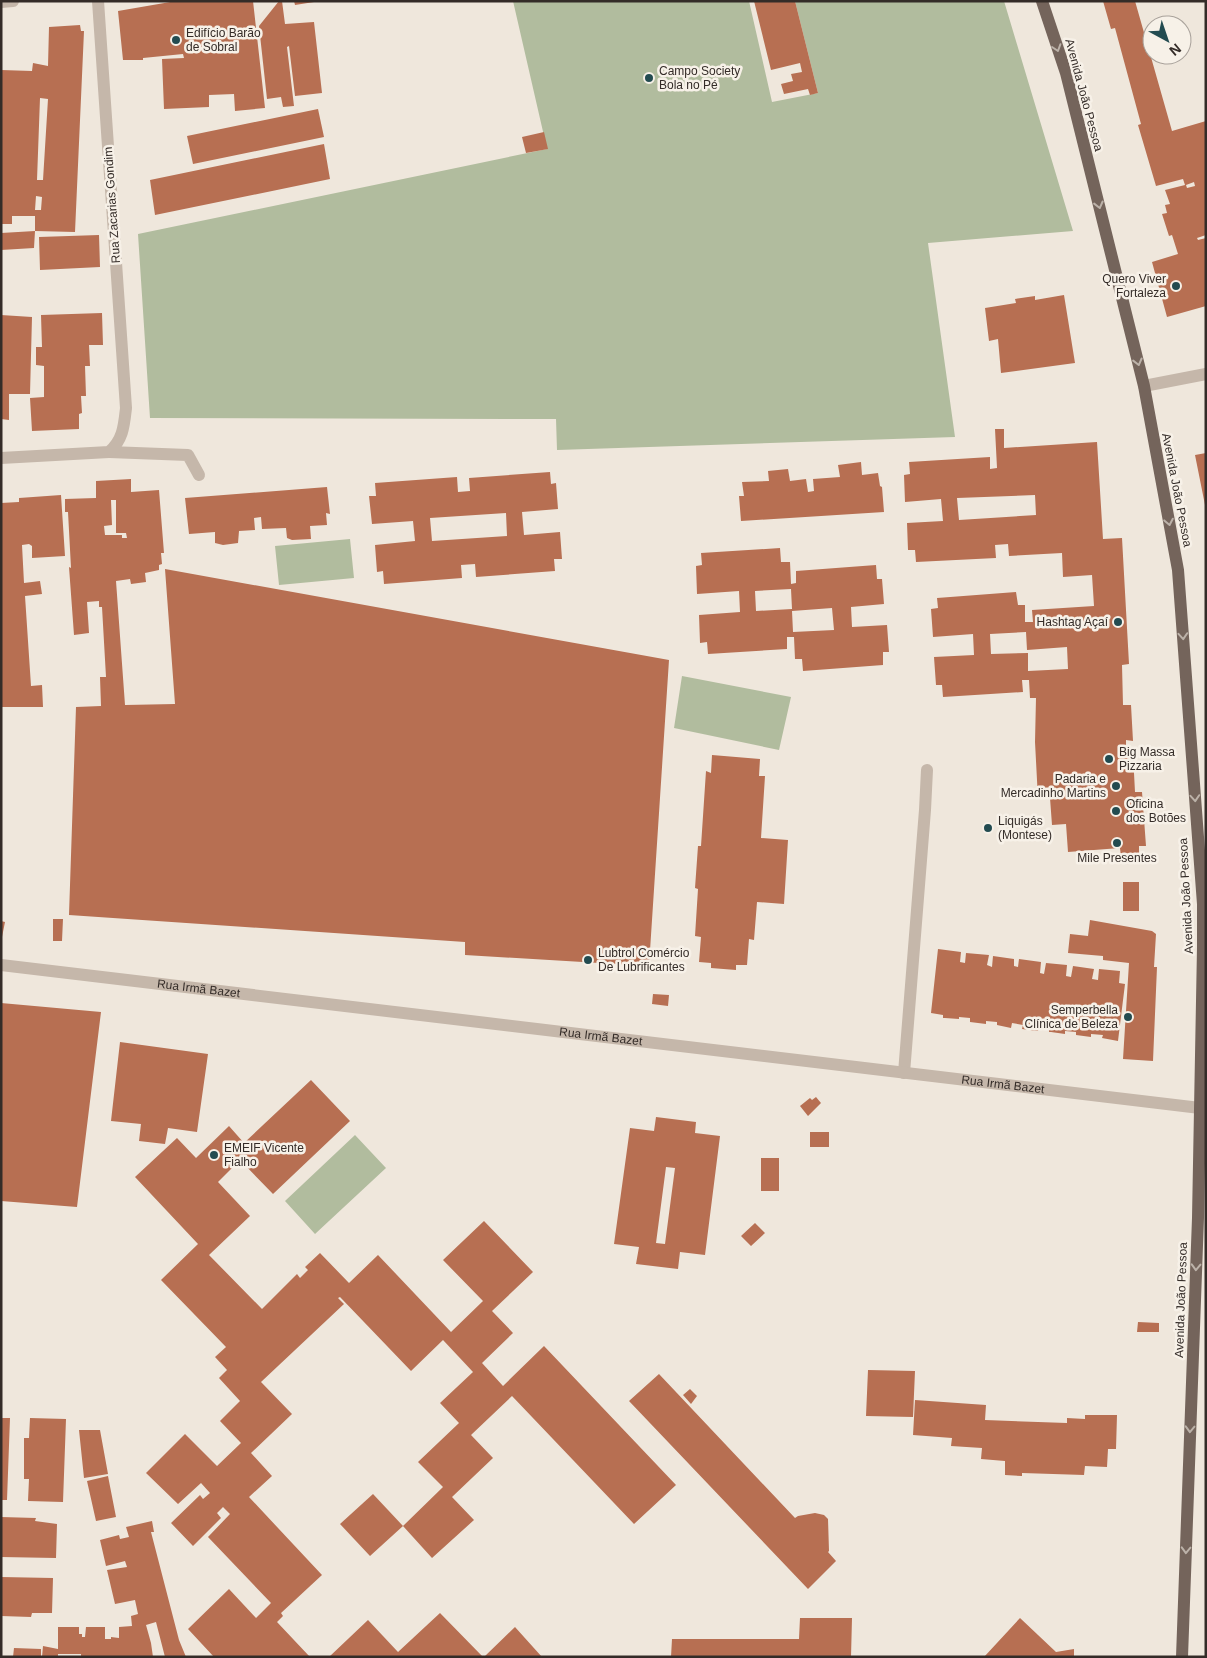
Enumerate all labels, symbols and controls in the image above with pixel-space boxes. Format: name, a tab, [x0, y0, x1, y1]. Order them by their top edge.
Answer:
north arrow	[1142, 15, 1192, 65]
place label: Edifício Barão de Sobral	[186, 26, 261, 54]
marker: Edifício Barão de Sobral	[170, 34, 182, 46]
street label: Avenida João Pessoa	[1062, 37, 1106, 153]
text: N	[1166, 41, 1184, 59]
one-way arrow	[1052, 43, 1062, 51]
place label: Campo Society Bola no Pé	[659, 64, 740, 92]
marker: Campo Society Bola no Pé	[643, 72, 655, 84]
street label: Rua Zacarias Gondim	[101, 146, 123, 264]
one-way arrow	[1093, 200, 1103, 208]
place label: Quero Viver Fortaleza	[1102, 272, 1166, 300]
marker: Quero Viver Fortaleza	[1170, 280, 1182, 292]
one-way arrow	[1132, 358, 1143, 367]
street label: Avenida João Pessoa	[1159, 432, 1195, 549]
one-way arrow	[1164, 517, 1174, 526]
place label: Hashtag Açaí	[1037, 615, 1109, 629]
marker: Hashtag Açaí	[1112, 616, 1124, 628]
one-way arrow	[1177, 632, 1188, 640]
place label: Big Massa Pizzaria	[1119, 745, 1175, 773]
marker: Big Massa Pizzaria	[1103, 753, 1115, 765]
place label: Padaria e Mercadinho Martins	[1001, 772, 1106, 800]
marker: Padaria e Mercadinho Martins	[1110, 780, 1122, 792]
one-way arrow	[1189, 794, 1200, 802]
place label: Oficina dos Botões	[1126, 797, 1186, 825]
marker: Oficina dos Botões	[1110, 805, 1122, 817]
place label: Liquigás (Montese)	[998, 814, 1052, 842]
marker: Liquigás (Montese)	[982, 822, 994, 834]
marker: Mile Presentes	[1111, 837, 1123, 849]
street label: Avenida João Pessoa	[1176, 837, 1196, 954]
place label: Mile Presentes	[1077, 851, 1157, 865]
place label: Lubtrol Comércio De Lubrificantes	[598, 946, 690, 974]
marker: Lubtrol Comércio De Lubrificantes	[582, 954, 594, 966]
street label: Rua Irmã Bazet	[156, 977, 242, 1001]
place label: Semperbella Clínica de Beleza	[1025, 1003, 1118, 1031]
marker: Semperbella Clínica de Beleza	[1122, 1011, 1134, 1023]
street label: Rua Irmã Bazet	[558, 1025, 644, 1049]
street label: Rua Irmã Bazet	[961, 1073, 1046, 1096]
place label: EMEIF Vicente Fialho	[224, 1141, 304, 1169]
marker: EMEIF Vicente Fialho	[208, 1149, 220, 1161]
street label: Avenida João Pessoa	[1172, 1242, 1190, 1358]
one-way arrow	[1191, 1264, 1201, 1271]
one-way arrow	[1185, 1426, 1196, 1434]
one-way arrow	[1181, 1547, 1191, 1555]

